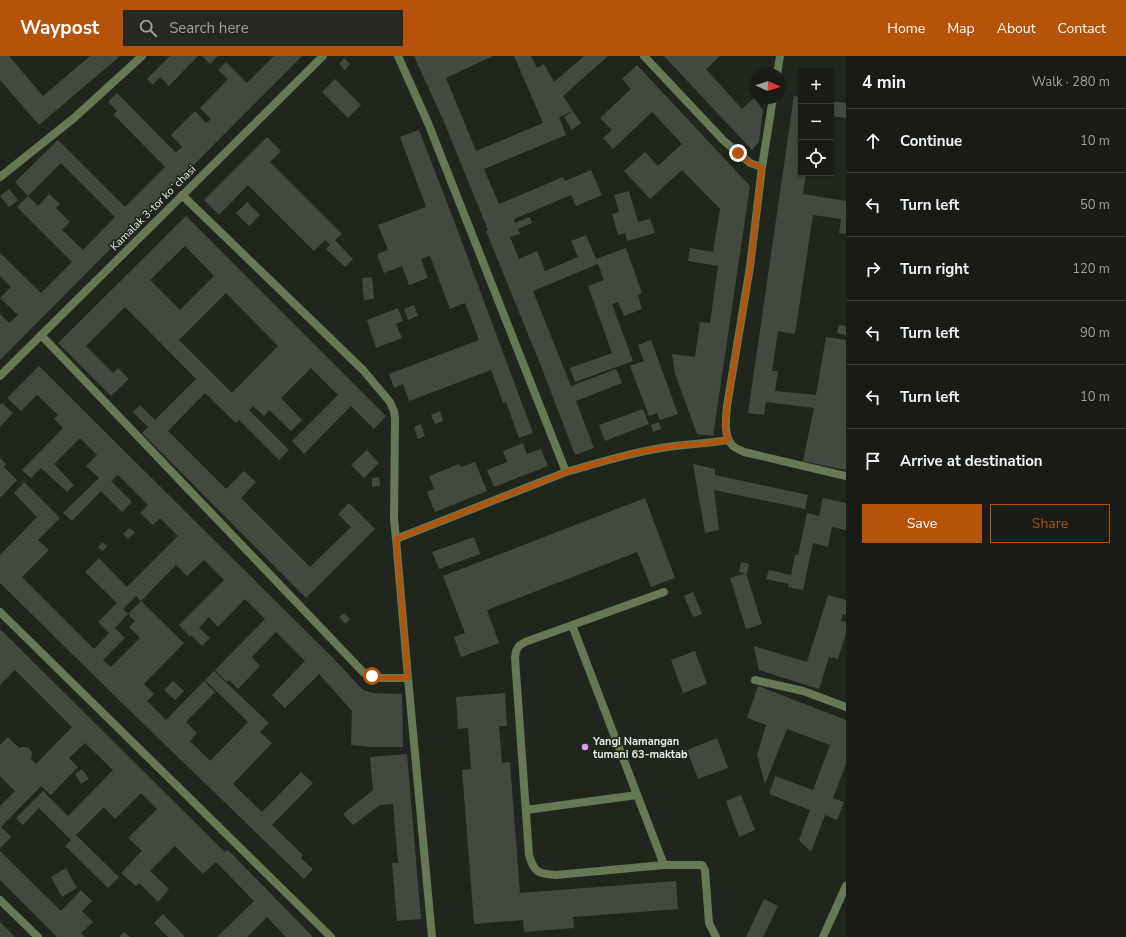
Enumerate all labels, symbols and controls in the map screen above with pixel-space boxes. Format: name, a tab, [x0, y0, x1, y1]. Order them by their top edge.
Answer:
search box	[123, 10, 403, 46]
text: Waypost	[20, 15, 99, 41]
icon: search	[137, 17, 159, 39]
text: Search here	[169, 18, 249, 38]
text: Home	[887, 19, 925, 38]
text: Map	[947, 19, 975, 38]
text: About	[997, 19, 1036, 38]
text: Contact	[1058, 19, 1106, 38]
north arrow	[750, 68, 786, 104]
map controls	[798, 68, 834, 176]
button: +	[798, 68, 834, 104]
text: 4 min	[862, 71, 906, 94]
text: Walk · 280 m	[1032, 73, 1110, 91]
button: −	[798, 104, 834, 140]
icon: ahead	[862, 130, 884, 152]
text: Continue	[900, 131, 962, 151]
text: 10 m	[1080, 132, 1110, 150]
button: locate	[798, 140, 834, 176]
route end	[729, 144, 747, 162]
street label: Kamalak 3-tor koʻchasi	[107, 162, 199, 254]
icon: left	[862, 194, 884, 216]
text: Turn left	[900, 195, 959, 215]
text: 50 m	[1080, 196, 1110, 214]
icon: right	[862, 258, 884, 280]
text: Turn right	[900, 259, 969, 279]
text: 120 m	[1072, 260, 1110, 278]
icon: left	[862, 322, 884, 344]
text: Turn left	[900, 323, 959, 343]
text: 90 m	[1080, 324, 1110, 342]
icon: left	[862, 386, 884, 408]
text: Turn left	[900, 387, 959, 407]
text: 10 m	[1080, 388, 1110, 406]
icon: arrive	[862, 450, 884, 472]
text: Arrive at destination	[900, 451, 1043, 471]
button: Save	[862, 504, 982, 543]
button: Share	[990, 504, 1110, 543]
route start	[363, 667, 381, 685]
place label: Yangi Namangan tumani 63-maktab	[592, 734, 688, 762]
marker: Yangi Namangan tumani 63-maktab	[580, 742, 590, 752]

